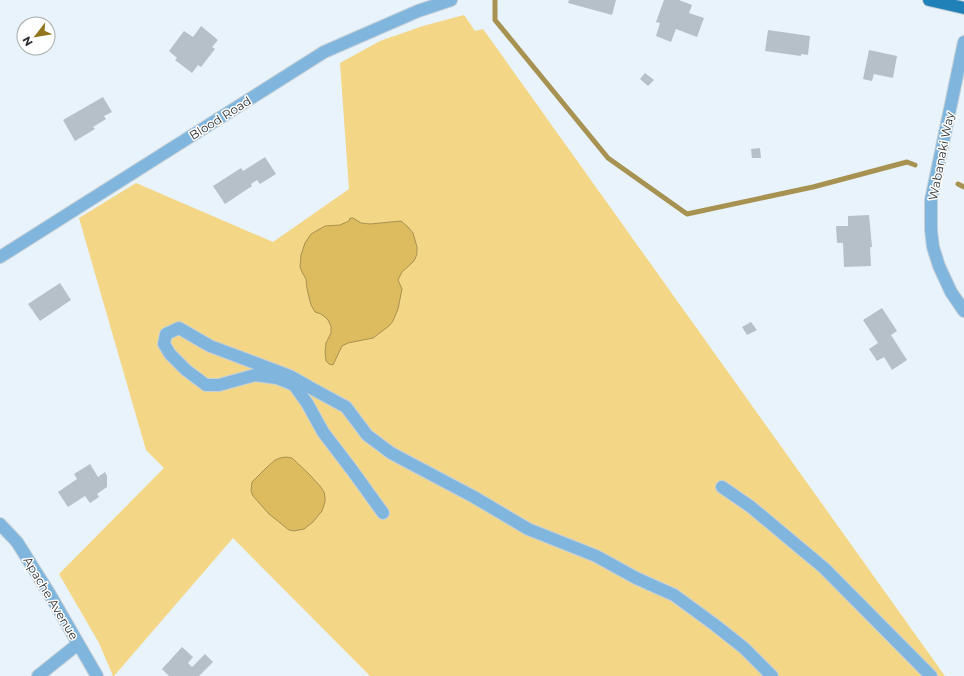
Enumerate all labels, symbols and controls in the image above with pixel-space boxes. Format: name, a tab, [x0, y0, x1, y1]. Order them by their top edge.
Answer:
north arrow	[16, 16, 56, 56]
text: N	[19, 34, 36, 49]
street label: Blood Road	[186, 93, 254, 143]
street label: Wabanaki Way	[925, 110, 957, 201]
street label: Apache Avenue	[20, 554, 82, 642]

